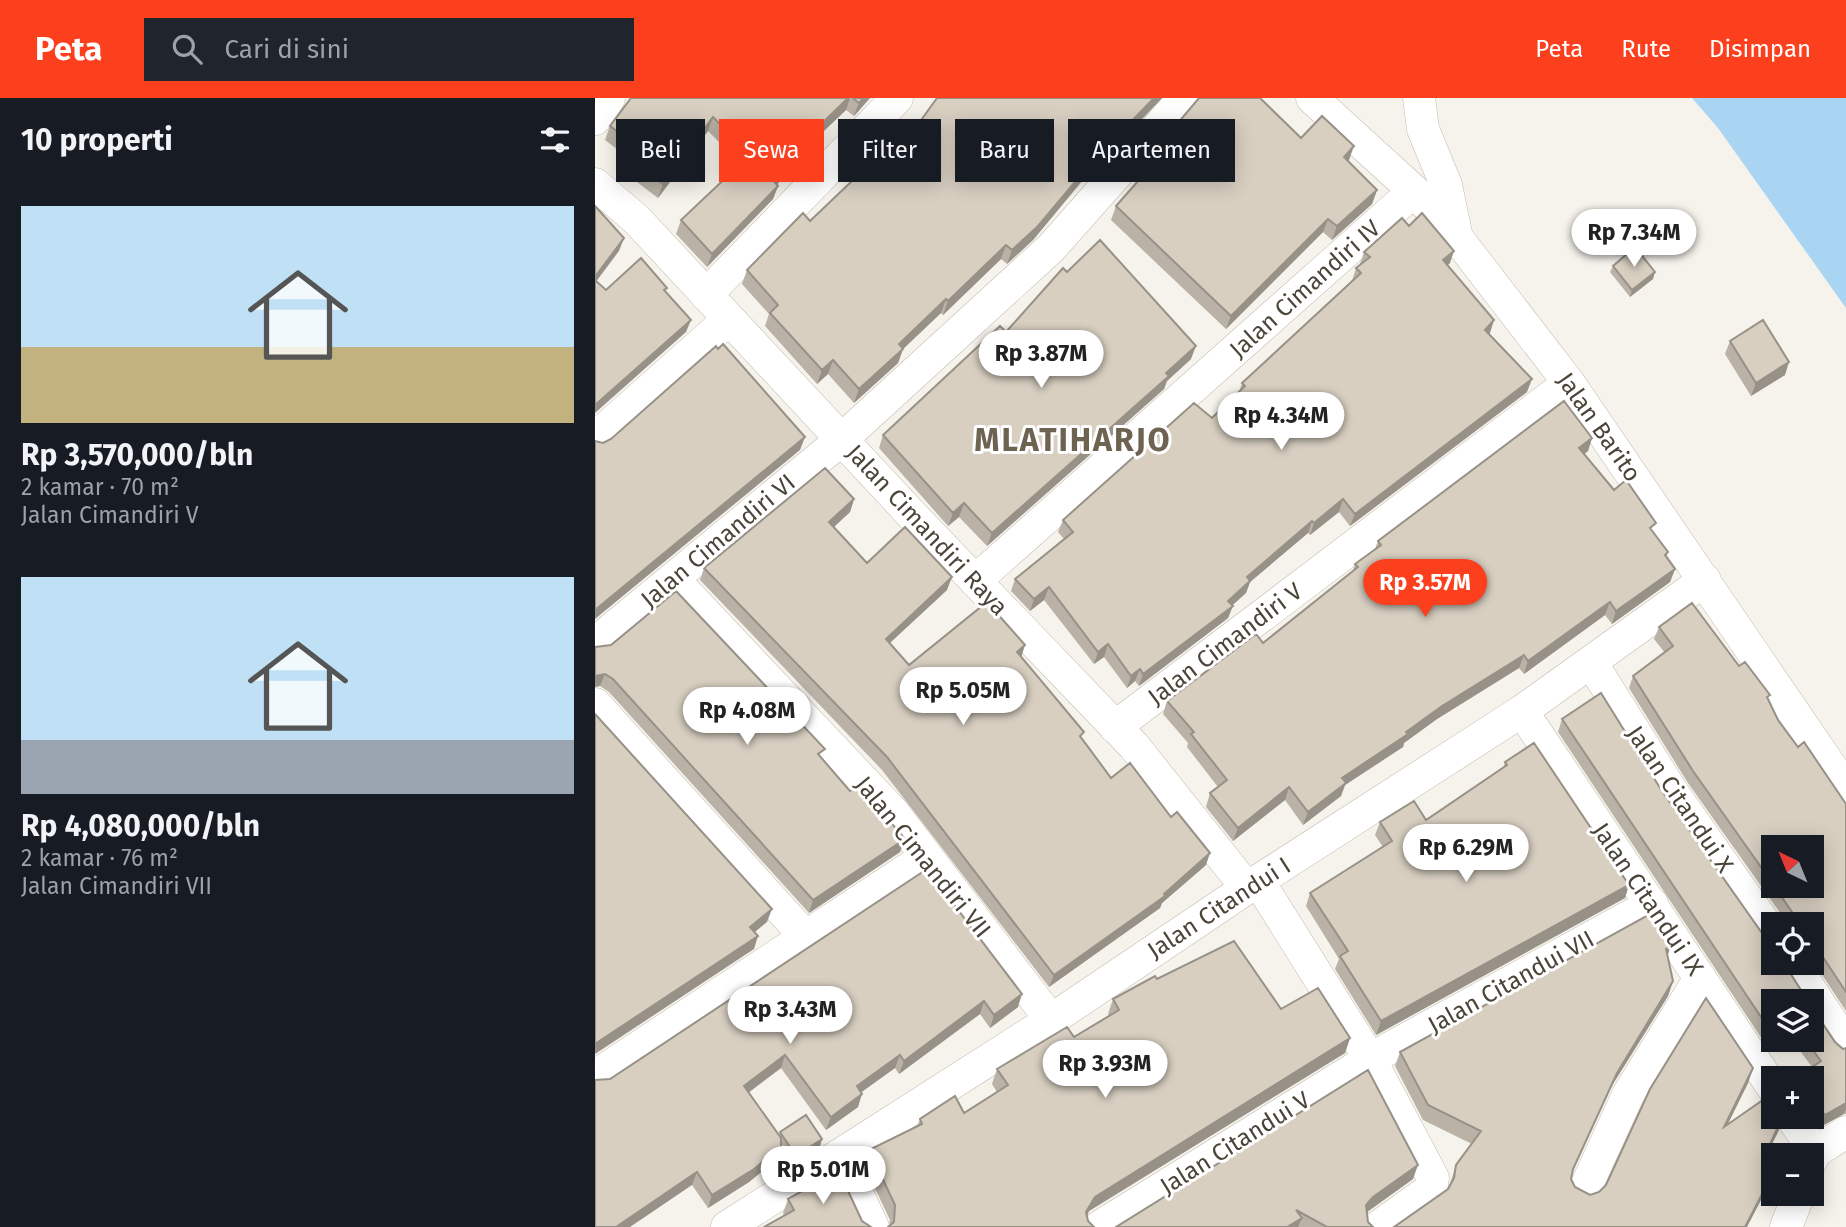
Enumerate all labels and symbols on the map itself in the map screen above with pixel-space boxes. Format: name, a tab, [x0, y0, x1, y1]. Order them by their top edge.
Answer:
pin: Rp 7.34M	[1562, 209, 1706, 269]
street label: Jalan Cimandiri IV	[1224, 214, 1386, 364]
pin: Rp 3.87M	[969, 330, 1113, 390]
street label: Jalan Barito	[1551, 367, 1647, 487]
pin: Rp 4.34M	[1209, 392, 1353, 452]
district label: MLATIHARJO	[974, 421, 1172, 459]
street label: Jalan Cimandiri Raya	[841, 439, 1013, 621]
street label: Jalan Cimandiri VI	[635, 468, 801, 614]
pin: Rp 3.57M	[1353, 560, 1497, 619]
street label: Jalan Cimandiri V	[1143, 577, 1308, 711]
pin: Rp 5.05M	[891, 668, 1035, 727]
pin: Rp 4.08M	[675, 688, 819, 747]
street label: Jalan Citandui X	[1621, 720, 1739, 878]
street label: Jalan Cimandiri VII	[849, 771, 997, 943]
street label: Jalan Citandui IX	[1587, 817, 1709, 981]
pin: Rp 6.29M	[1394, 824, 1538, 884]
north arrow	[1761, 835, 1823, 898]
street label: Jalan Citandui I	[1142, 851, 1296, 965]
street label: Jalan Citandui VII	[1423, 925, 1599, 1039]
pin: Rp 3.43M	[718, 986, 862, 1046]
pin: Rp 3.93M	[1033, 1040, 1177, 1100]
street label: Jalan Citandui V	[1155, 1085, 1316, 1200]
pin: Rp 5.01M	[751, 1146, 895, 1206]

